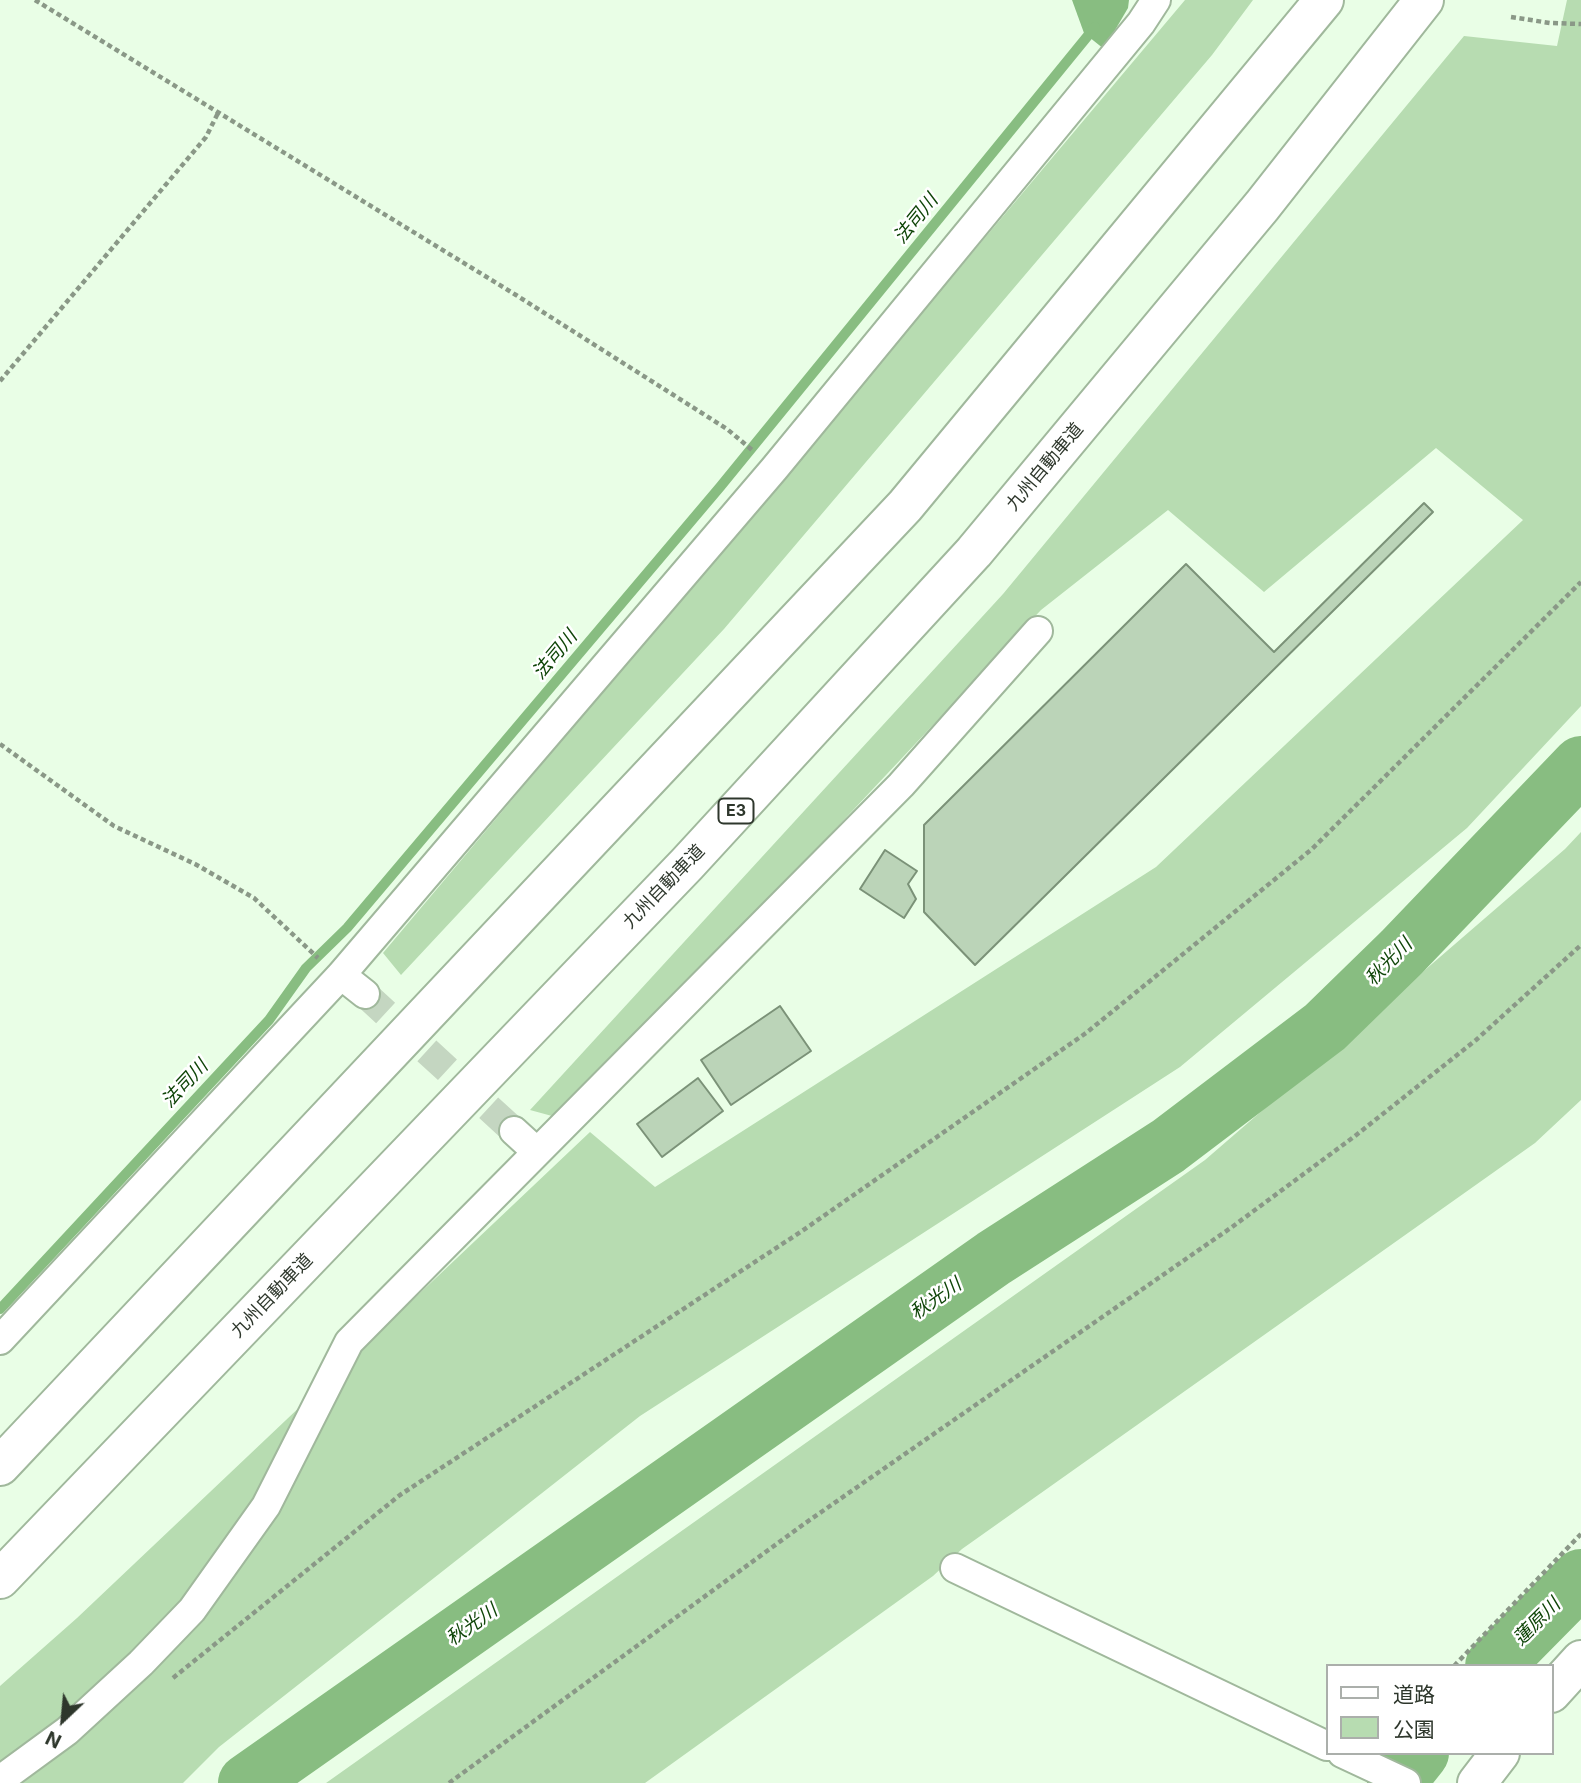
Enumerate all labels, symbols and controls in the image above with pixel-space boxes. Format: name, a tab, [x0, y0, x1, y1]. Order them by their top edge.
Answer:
water label: 法司川	[889, 190, 943, 248]
street label: 九州自動車道	[1002, 419, 1088, 515]
water label: 法司川	[528, 626, 582, 684]
road number: E3	[718, 798, 754, 824]
street label: 九州自動車道	[619, 841, 709, 933]
water label: 秋光川	[1361, 934, 1417, 990]
water label: 法司川	[157, 1055, 213, 1113]
street label: 九州自動車道	[227, 1250, 317, 1342]
water label: 秋光川	[906, 1273, 966, 1325]
water label: 蓮原川	[1509, 1594, 1565, 1650]
water label: 秋光川	[442, 1599, 502, 1651]
legend	[1326, 1664, 1553, 1755]
text: 道路	[1393, 1682, 1435, 1707]
north arrow	[28, 1685, 98, 1755]
text: 公園	[1393, 1717, 1435, 1742]
text: N	[42, 1726, 65, 1753]

